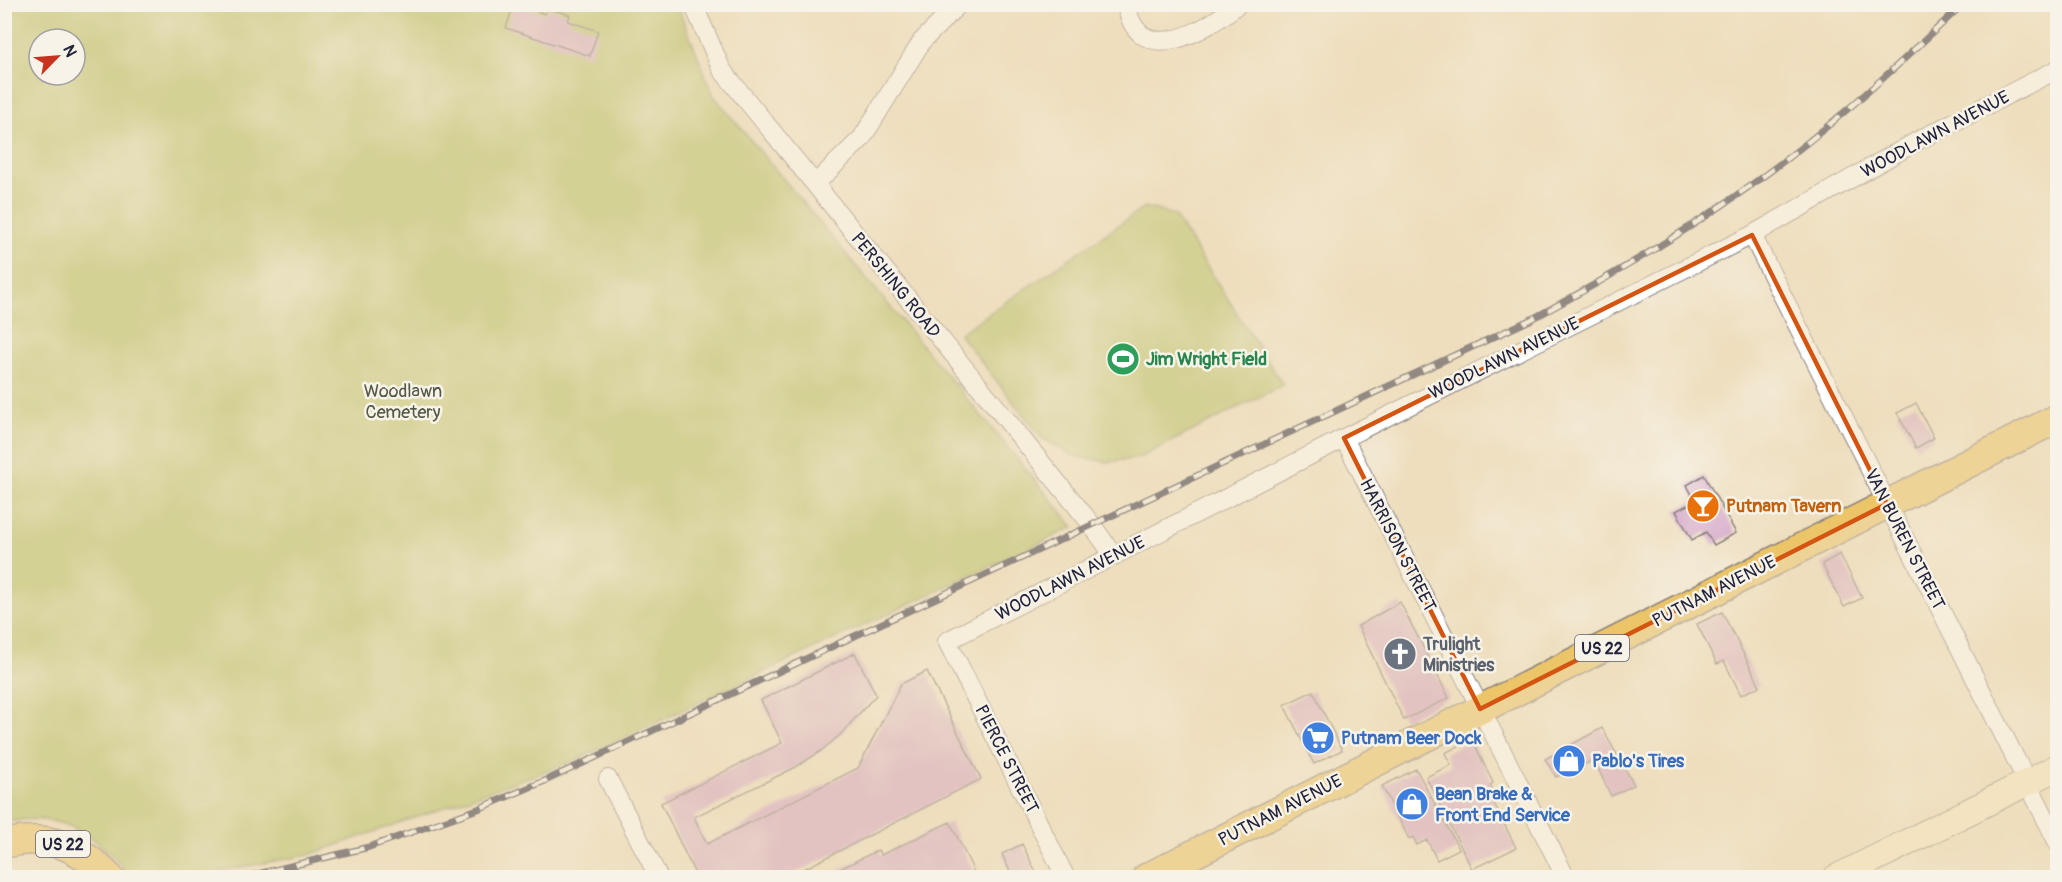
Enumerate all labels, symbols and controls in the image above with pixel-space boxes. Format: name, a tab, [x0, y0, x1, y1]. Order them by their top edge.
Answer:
north arrow	[27, 27, 87, 87]
text: N	[58, 42, 81, 60]
street label: WOODLAWN AVENUE	[1857, 86, 2013, 183]
street label: PERSHING ROAD	[846, 228, 945, 343]
street label: WOODLAWN AVENUE	[1425, 312, 1583, 405]
sports icon: Jim Wright Field	[1105, 341, 1141, 377]
place label: Jim Wright Field	[1146, 348, 1267, 371]
park label: Woodlawn Cemetery	[364, 380, 442, 424]
street label: VAN BUREN STREET	[1859, 465, 1950, 614]
street label: HARRISON STREET	[1354, 475, 1441, 616]
bar icon: Putnam Tavern	[1685, 488, 1721, 524]
place label: Putnam Tavern	[1726, 495, 1842, 518]
street label: WOODLAWN AVENUE	[991, 531, 1149, 626]
street label: PUTNAM AVENUE	[1648, 550, 1780, 633]
place label: Trulight Ministries	[1422, 633, 1495, 677]
road number: US 22	[1575, 635, 1629, 661]
church icon: Trulight Ministries	[1382, 636, 1418, 672]
street label: PIERCE STREET	[969, 701, 1044, 817]
supermarket icon: Putnam Beer Dock	[1300, 720, 1336, 756]
place label: Putnam Beer Dock	[1341, 727, 1482, 750]
shop icon: Pablo's Tires	[1551, 743, 1587, 779]
place label: Pablo's Tires	[1592, 750, 1685, 773]
street label: PUTNAM AVENUE	[1214, 769, 1346, 852]
place label: Bean Brake & Front End Service	[1435, 783, 1571, 827]
shop icon: Bean Brake & Front End Service	[1394, 786, 1430, 822]
road number: US 22	[36, 831, 90, 857]

